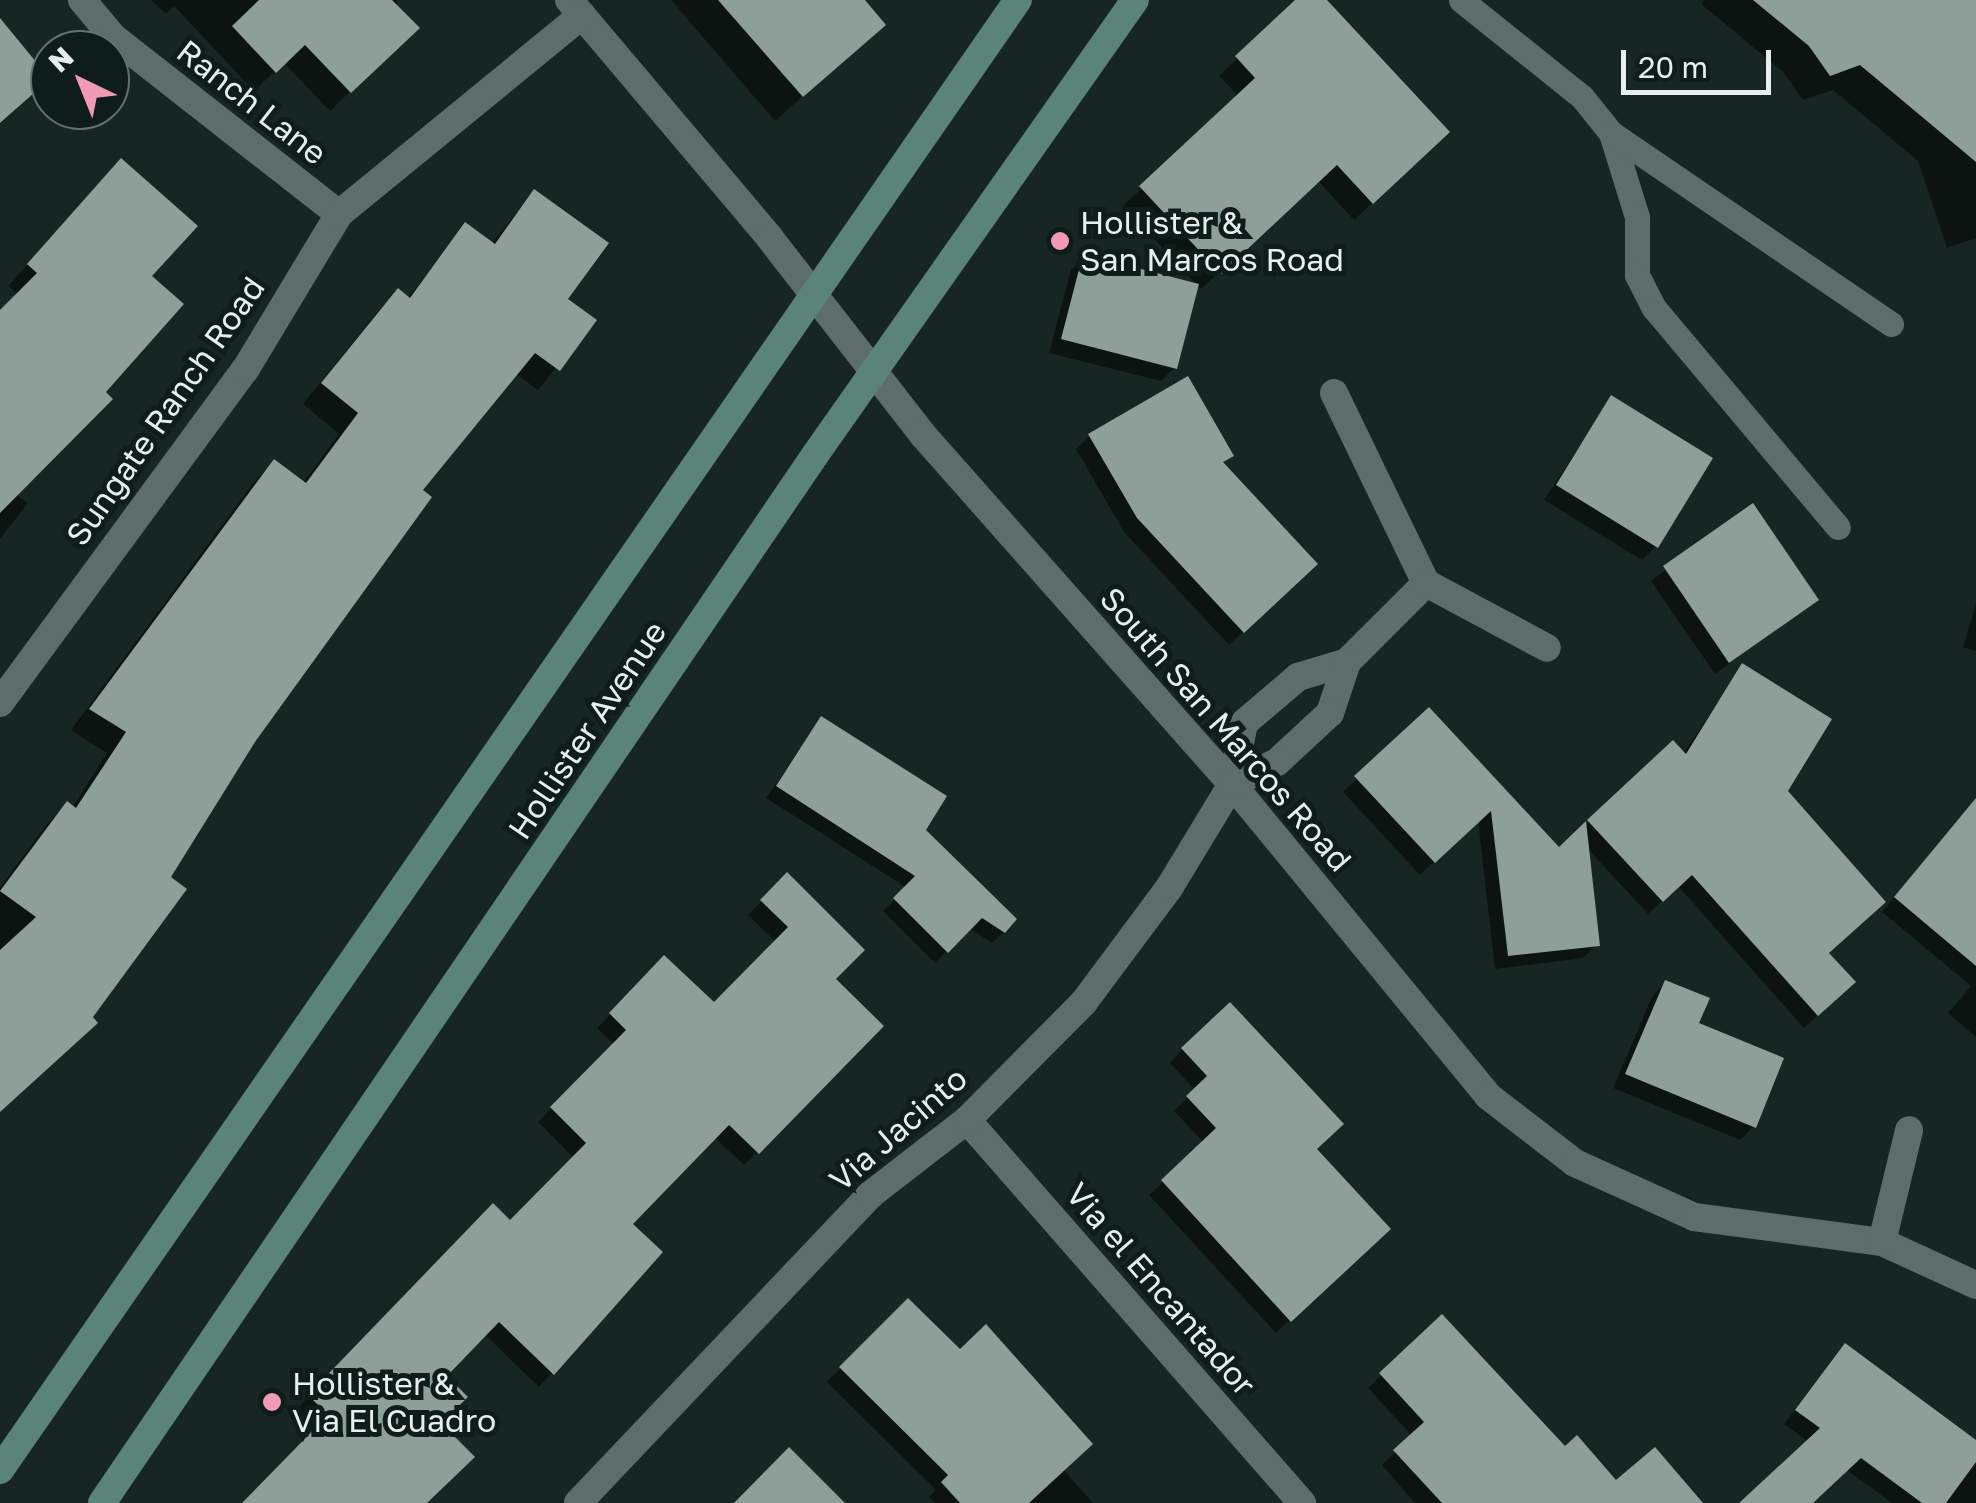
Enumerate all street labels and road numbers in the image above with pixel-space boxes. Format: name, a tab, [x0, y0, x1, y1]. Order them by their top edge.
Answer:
street label: Ranch Lane	[170, 32, 334, 172]
street label: Sungate Ranch Road	[58, 269, 272, 553]
street label: South San Marcos Road	[1092, 579, 1360, 879]
street label: Hollister Avenue	[500, 614, 674, 846]
street label: Via Jacinto	[822, 1059, 974, 1199]
street label: Via el Encantador	[1058, 1175, 1264, 1403]

